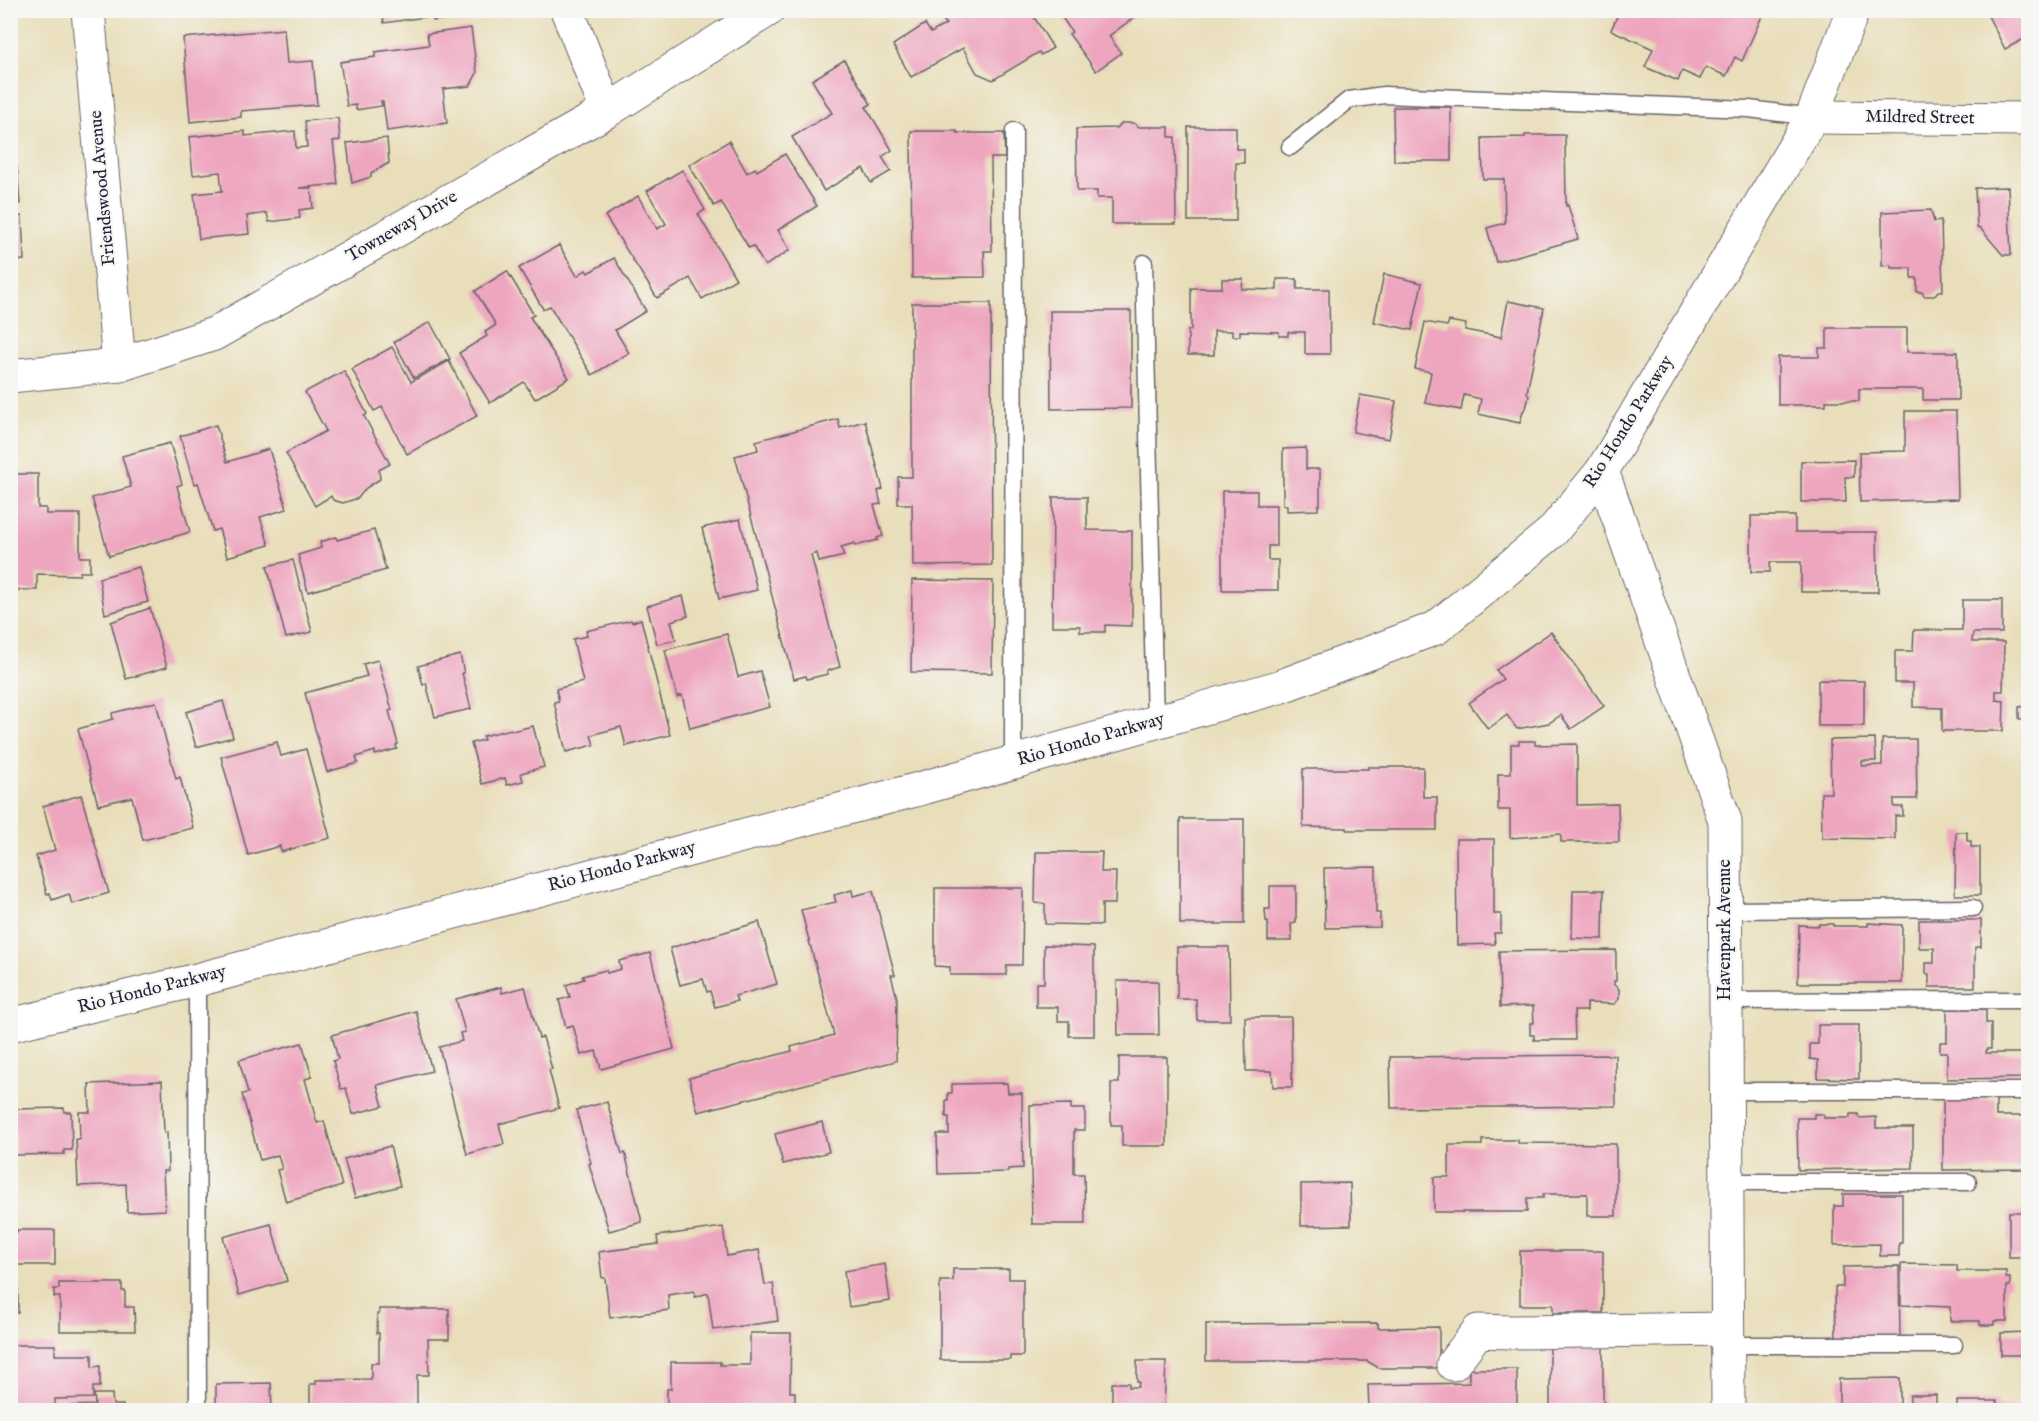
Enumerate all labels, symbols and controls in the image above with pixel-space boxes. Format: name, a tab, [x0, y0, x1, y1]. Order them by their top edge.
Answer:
street label: Mildred Street	[1865, 106, 1975, 130]
street label: Friendswood Avenue	[85, 109, 121, 267]
street label: Towneway Drive	[342, 186, 462, 268]
street label: Rio Hondo Parkway	[1579, 351, 1679, 493]
street label: Rio Hondo Parkway	[1015, 708, 1167, 772]
street label: Rio Hondo Parkway	[546, 836, 699, 898]
street label: Havenpark Avenue	[1714, 859, 1737, 1001]
street label: Rio Hondo Parkway	[75, 960, 229, 1020]

